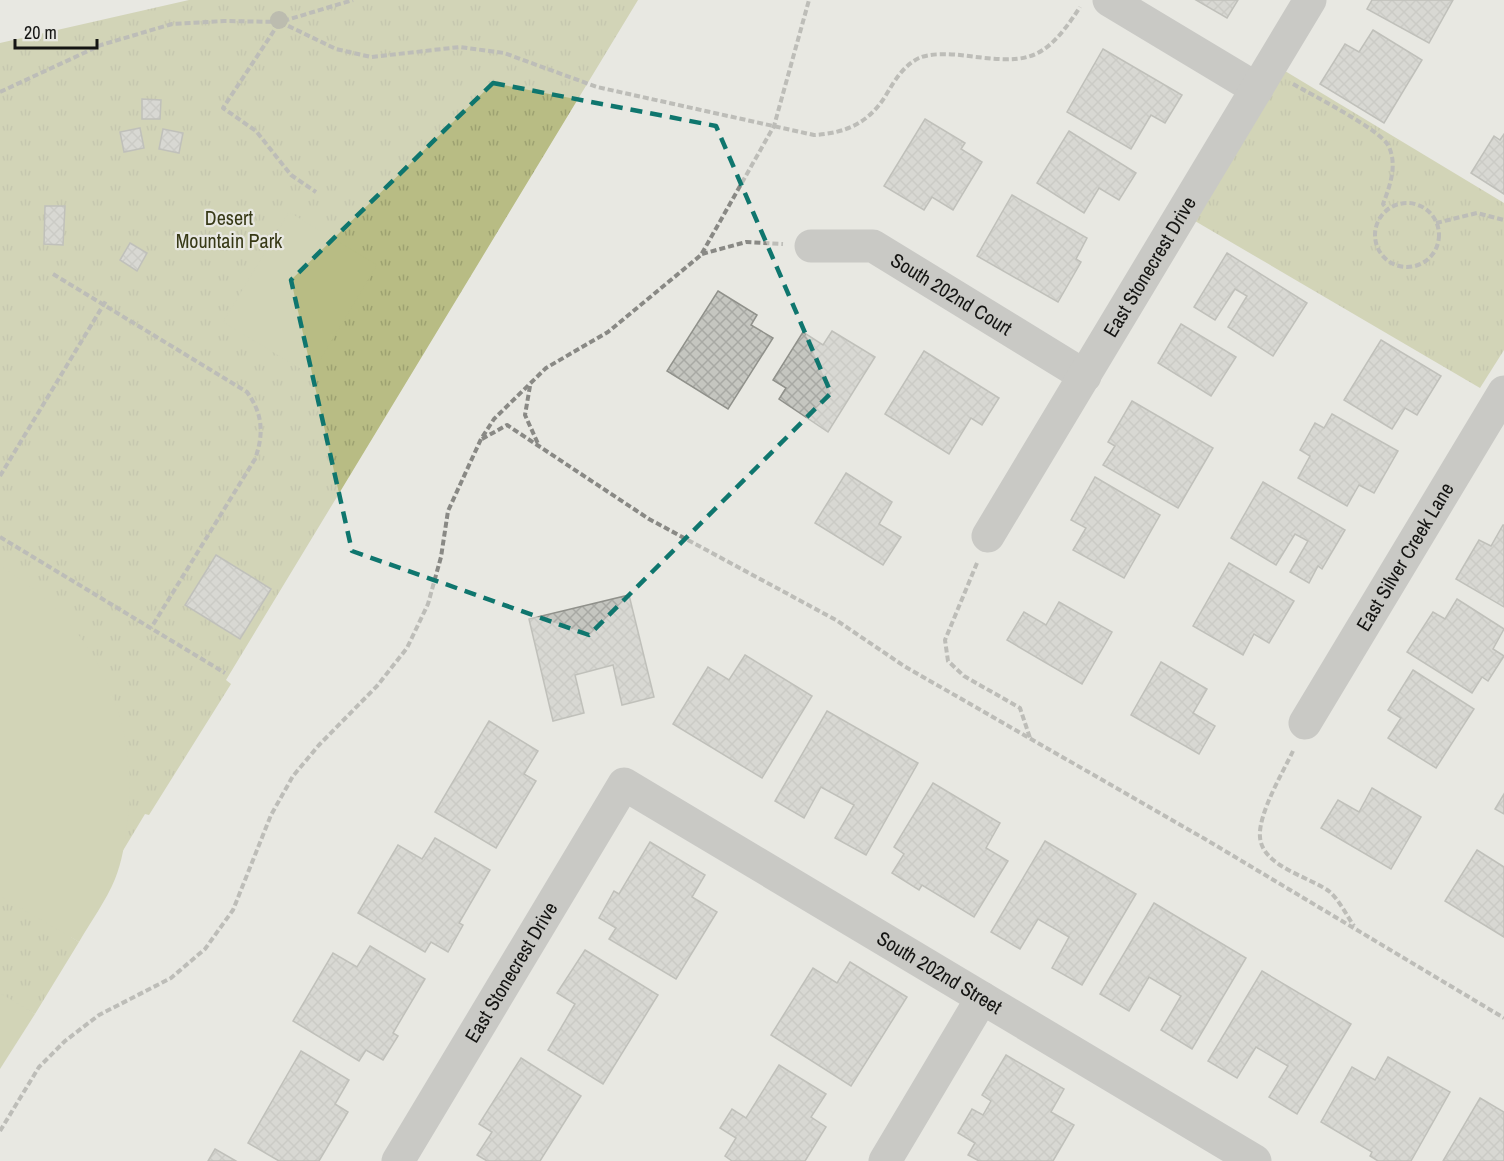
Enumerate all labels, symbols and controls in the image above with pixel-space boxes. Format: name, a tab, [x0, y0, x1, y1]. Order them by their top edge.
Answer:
scale bar	[15, 12, 98, 50]
text: 20 m	[24, 20, 57, 45]
street label: East Stonecrest Drive	[1097, 191, 1202, 342]
park label: Desert Mountain Park	[176, 204, 283, 254]
street label: South 202nd Court	[886, 246, 1018, 341]
street label: East Silver Creek Lane	[1349, 477, 1460, 636]
street label: East Stonecrest Drive	[458, 897, 563, 1047]
street label: South 202nd Street	[872, 924, 1008, 1020]

